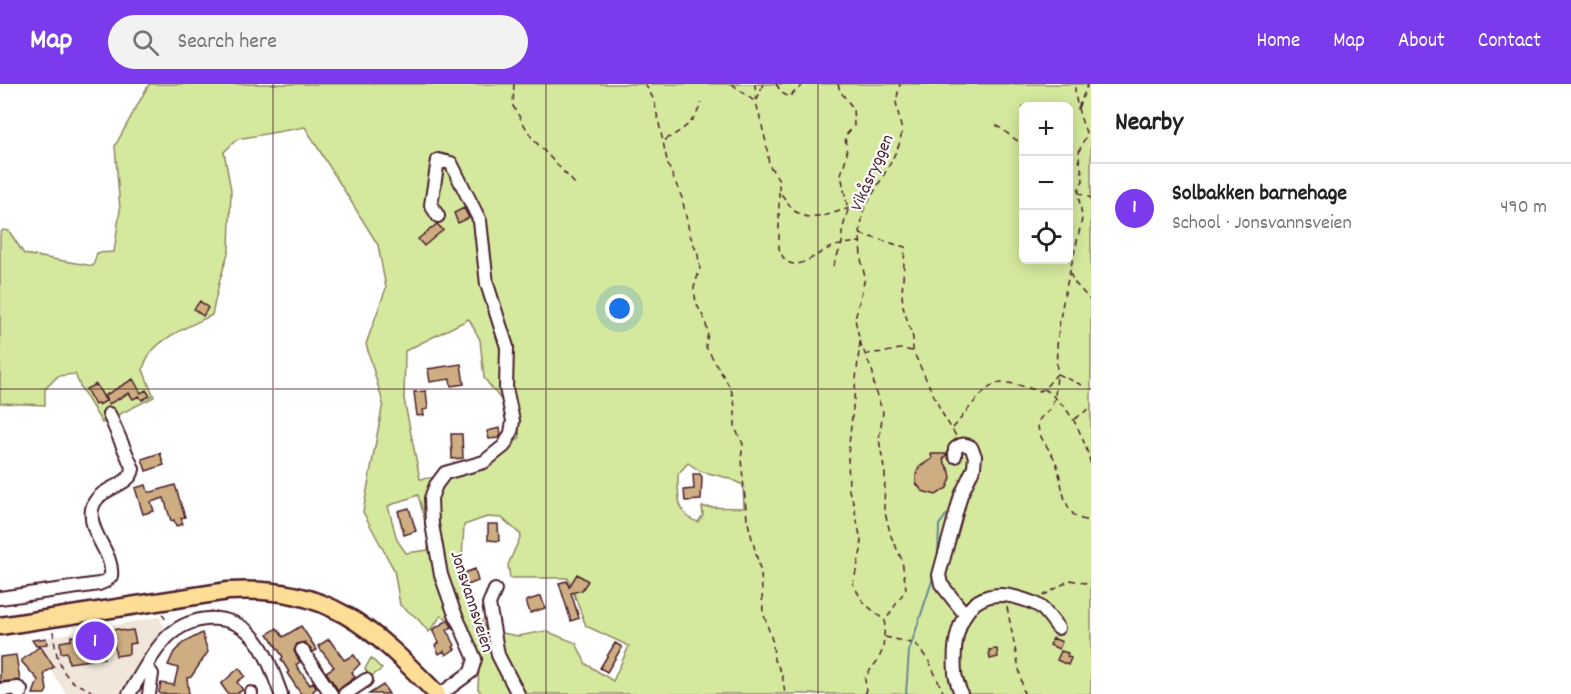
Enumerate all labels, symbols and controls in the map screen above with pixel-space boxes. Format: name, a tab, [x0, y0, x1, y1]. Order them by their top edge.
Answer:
search box	[108, 15, 528, 69]
text: Map	[30, 22, 72, 62]
icon: search	[129, 26, 162, 59]
text: Search here	[177, 27, 277, 58]
text: Home	[1256, 27, 1300, 57]
text: Map	[1333, 27, 1365, 57]
text: About	[1398, 27, 1445, 57]
text: Contact	[1478, 27, 1541, 57]
map controls	[1019, 102, 1073, 264]
button: +	[1019, 102, 1073, 156]
text: Nearby	[1115, 105, 1183, 142]
street label: Vikåsryggen	[845, 131, 901, 215]
button: −	[1019, 156, 1073, 210]
text: Solbakken barnehage	[1172, 179, 1347, 210]
text: 1	[1132, 194, 1137, 222]
text: 490 m	[1500, 194, 1547, 222]
button: locate	[1019, 210, 1073, 264]
text: School · Jonsvannsveien	[1172, 210, 1352, 238]
your location	[605, 294, 634, 323]
street label: Jonsvannsveien	[442, 548, 499, 656]
pin: 1	[76, 618, 115, 664]

